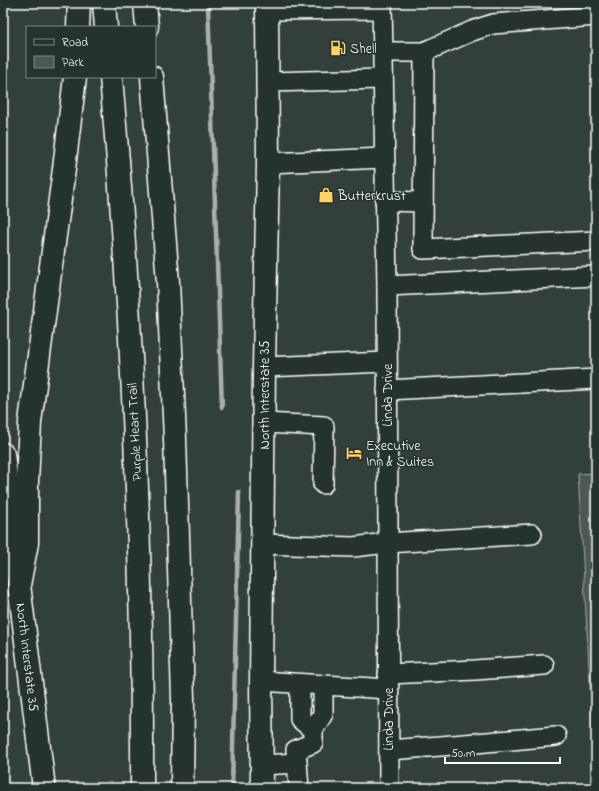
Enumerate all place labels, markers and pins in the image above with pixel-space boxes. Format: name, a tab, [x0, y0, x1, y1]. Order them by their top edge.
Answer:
fuel station icon: Shell	[329, 39, 347, 57]
place label: Shell	[350, 39, 377, 60]
shop icon: Butterkrust	[317, 186, 335, 204]
place label: Butterkrust	[337, 186, 406, 207]
place label: Executive Inn & Suites	[366, 436, 434, 473]
hotel icon: Executive Inn & Suites	[345, 444, 363, 462]

